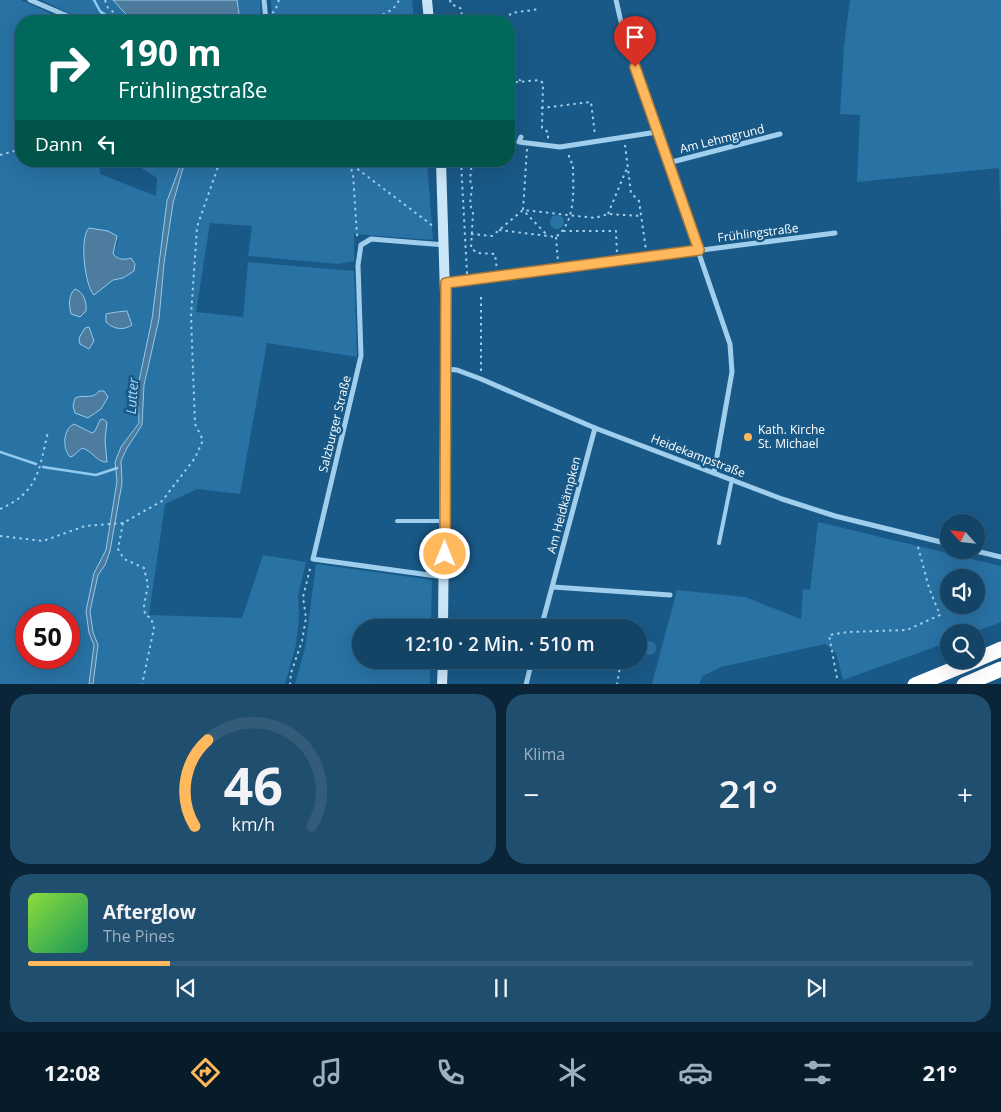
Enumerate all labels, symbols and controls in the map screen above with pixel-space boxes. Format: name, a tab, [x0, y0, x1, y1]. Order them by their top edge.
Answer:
pin	[614, 16, 656, 67]
icon: arrive	[621, 23, 649, 51]
text: 190 m	[118, 29, 222, 76]
icon: right	[35, 35, 100, 100]
text: Frühlingstraße	[118, 74, 267, 104]
street label: Am Lehmgrund	[678, 120, 766, 157]
icon: left	[93, 130, 121, 158]
text: Dann	[35, 131, 83, 157]
street label: Frühlingstraße	[716, 219, 800, 246]
street label: Salzburger Straße	[314, 373, 355, 474]
water label: Lutter	[121, 377, 142, 415]
place label: Kath. Kirche St. Michael	[758, 421, 825, 452]
street label: Heidekampstraße	[648, 430, 748, 481]
marker: Kath. Kirche St. Michael	[742, 431, 754, 443]
street label: Am Heidkämpken	[542, 455, 585, 555]
north arrow	[940, 514, 985, 559]
map controls	[940, 514, 985, 669]
position arrow	[418, 527, 470, 579]
button: sound	[940, 569, 985, 614]
speed limit sign: 50	[15, 604, 80, 669]
button: search	[940, 624, 985, 669]
text: 12:10 · 2 Min. · 510 m	[404, 631, 595, 657]
text: Klima	[524, 743, 565, 765]
text: 46	[223, 749, 282, 820]
text: 21°	[718, 767, 778, 819]
text: −	[524, 775, 540, 813]
text: +	[957, 775, 973, 813]
text: km/h	[231, 812, 274, 836]
text: Afterglow	[103, 899, 196, 925]
text: The Pines	[103, 925, 175, 947]
icon: previous	[172, 974, 200, 1002]
icon: pause	[487, 974, 515, 1002]
icon: next	[802, 974, 830, 1002]
icon: directions	[188, 1055, 223, 1090]
icon: music	[310, 1055, 345, 1090]
icon: phone	[433, 1055, 468, 1090]
icon: climate	[555, 1055, 590, 1090]
icon: car	[678, 1055, 713, 1090]
icon: filters	[800, 1055, 835, 1090]
text: 12:08	[44, 1057, 100, 1087]
text: 21°	[923, 1057, 957, 1087]

